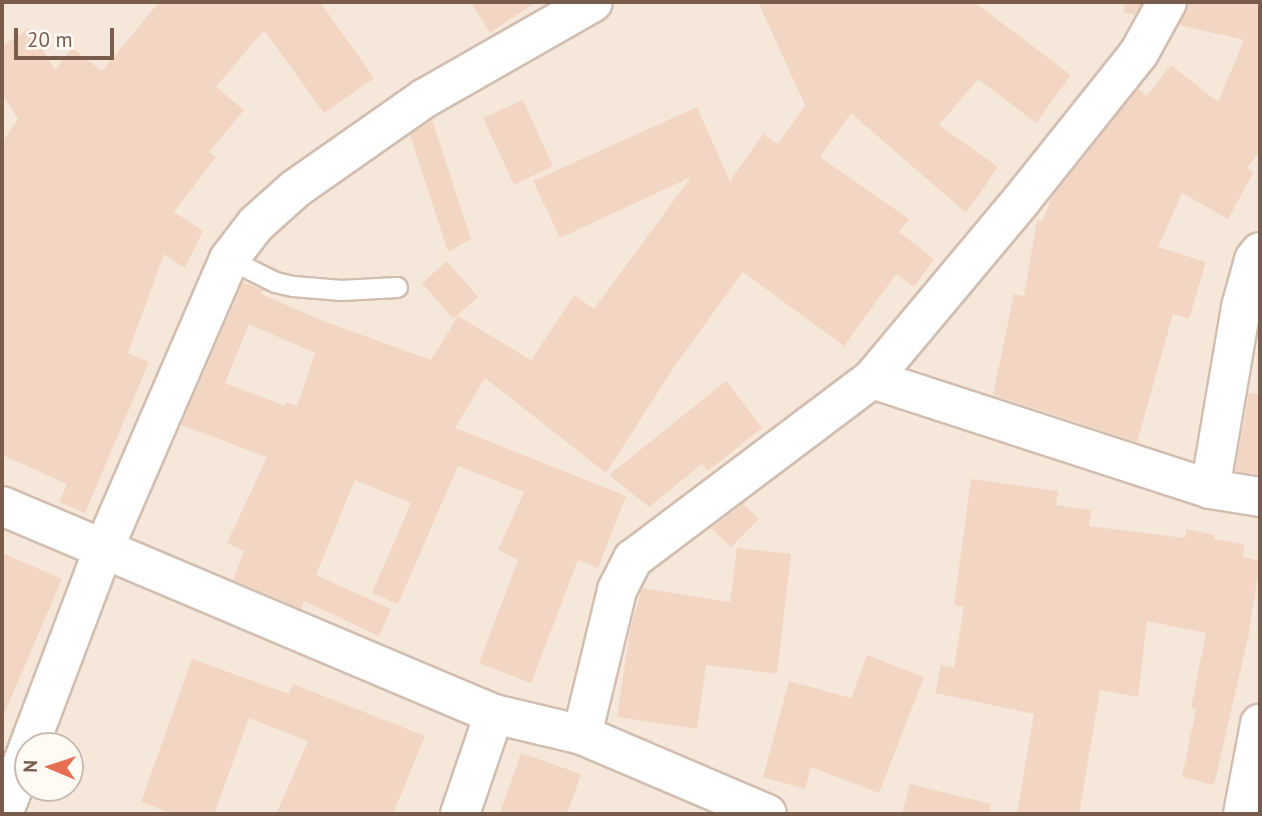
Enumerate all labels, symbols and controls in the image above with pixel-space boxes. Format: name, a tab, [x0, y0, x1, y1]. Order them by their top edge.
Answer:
scale bar	[18, 14, 117, 58]
text: 20 m	[27, 26, 73, 53]
north arrow	[14, 732, 84, 802]
text: N	[18, 760, 42, 773]

